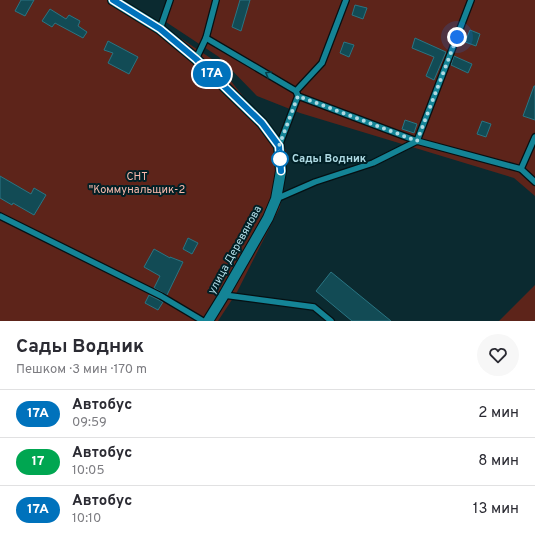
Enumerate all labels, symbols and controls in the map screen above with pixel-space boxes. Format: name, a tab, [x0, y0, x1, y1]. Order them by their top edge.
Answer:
your location	[447, 27, 467, 47]
line badge: 17А	[189, 61, 235, 87]
text: 17А	[201, 65, 223, 82]
one-way arrow	[264, 72, 272, 79]
marker: Сады Водник	[271, 150, 289, 168]
place label: Сады Водник	[292, 152, 367, 166]
park label: СНТ "Коммунальщик-2	[89, 170, 185, 197]
street label: улица Деревянова	[205, 203, 265, 297]
button: heart	[477, 334, 519, 376]
text: Сады Водник	[16, 335, 144, 359]
text: Пешком · 3 мин · 170 m	[16, 362, 147, 378]
text: Автобус	[72, 396, 132, 415]
text: 2 мин	[478, 404, 519, 423]
text: 17А	[27, 405, 49, 422]
text: 09:59	[72, 415, 107, 431]
text: Автобус	[72, 444, 132, 463]
text: 8 мин	[478, 452, 519, 471]
text: 17	[31, 453, 45, 470]
text: 10:05	[72, 463, 105, 479]
text: Автобус	[72, 492, 132, 511]
text: 13 мин	[473, 500, 519, 519]
text: 17А	[27, 501, 49, 518]
text: 10:10	[72, 511, 101, 527]

